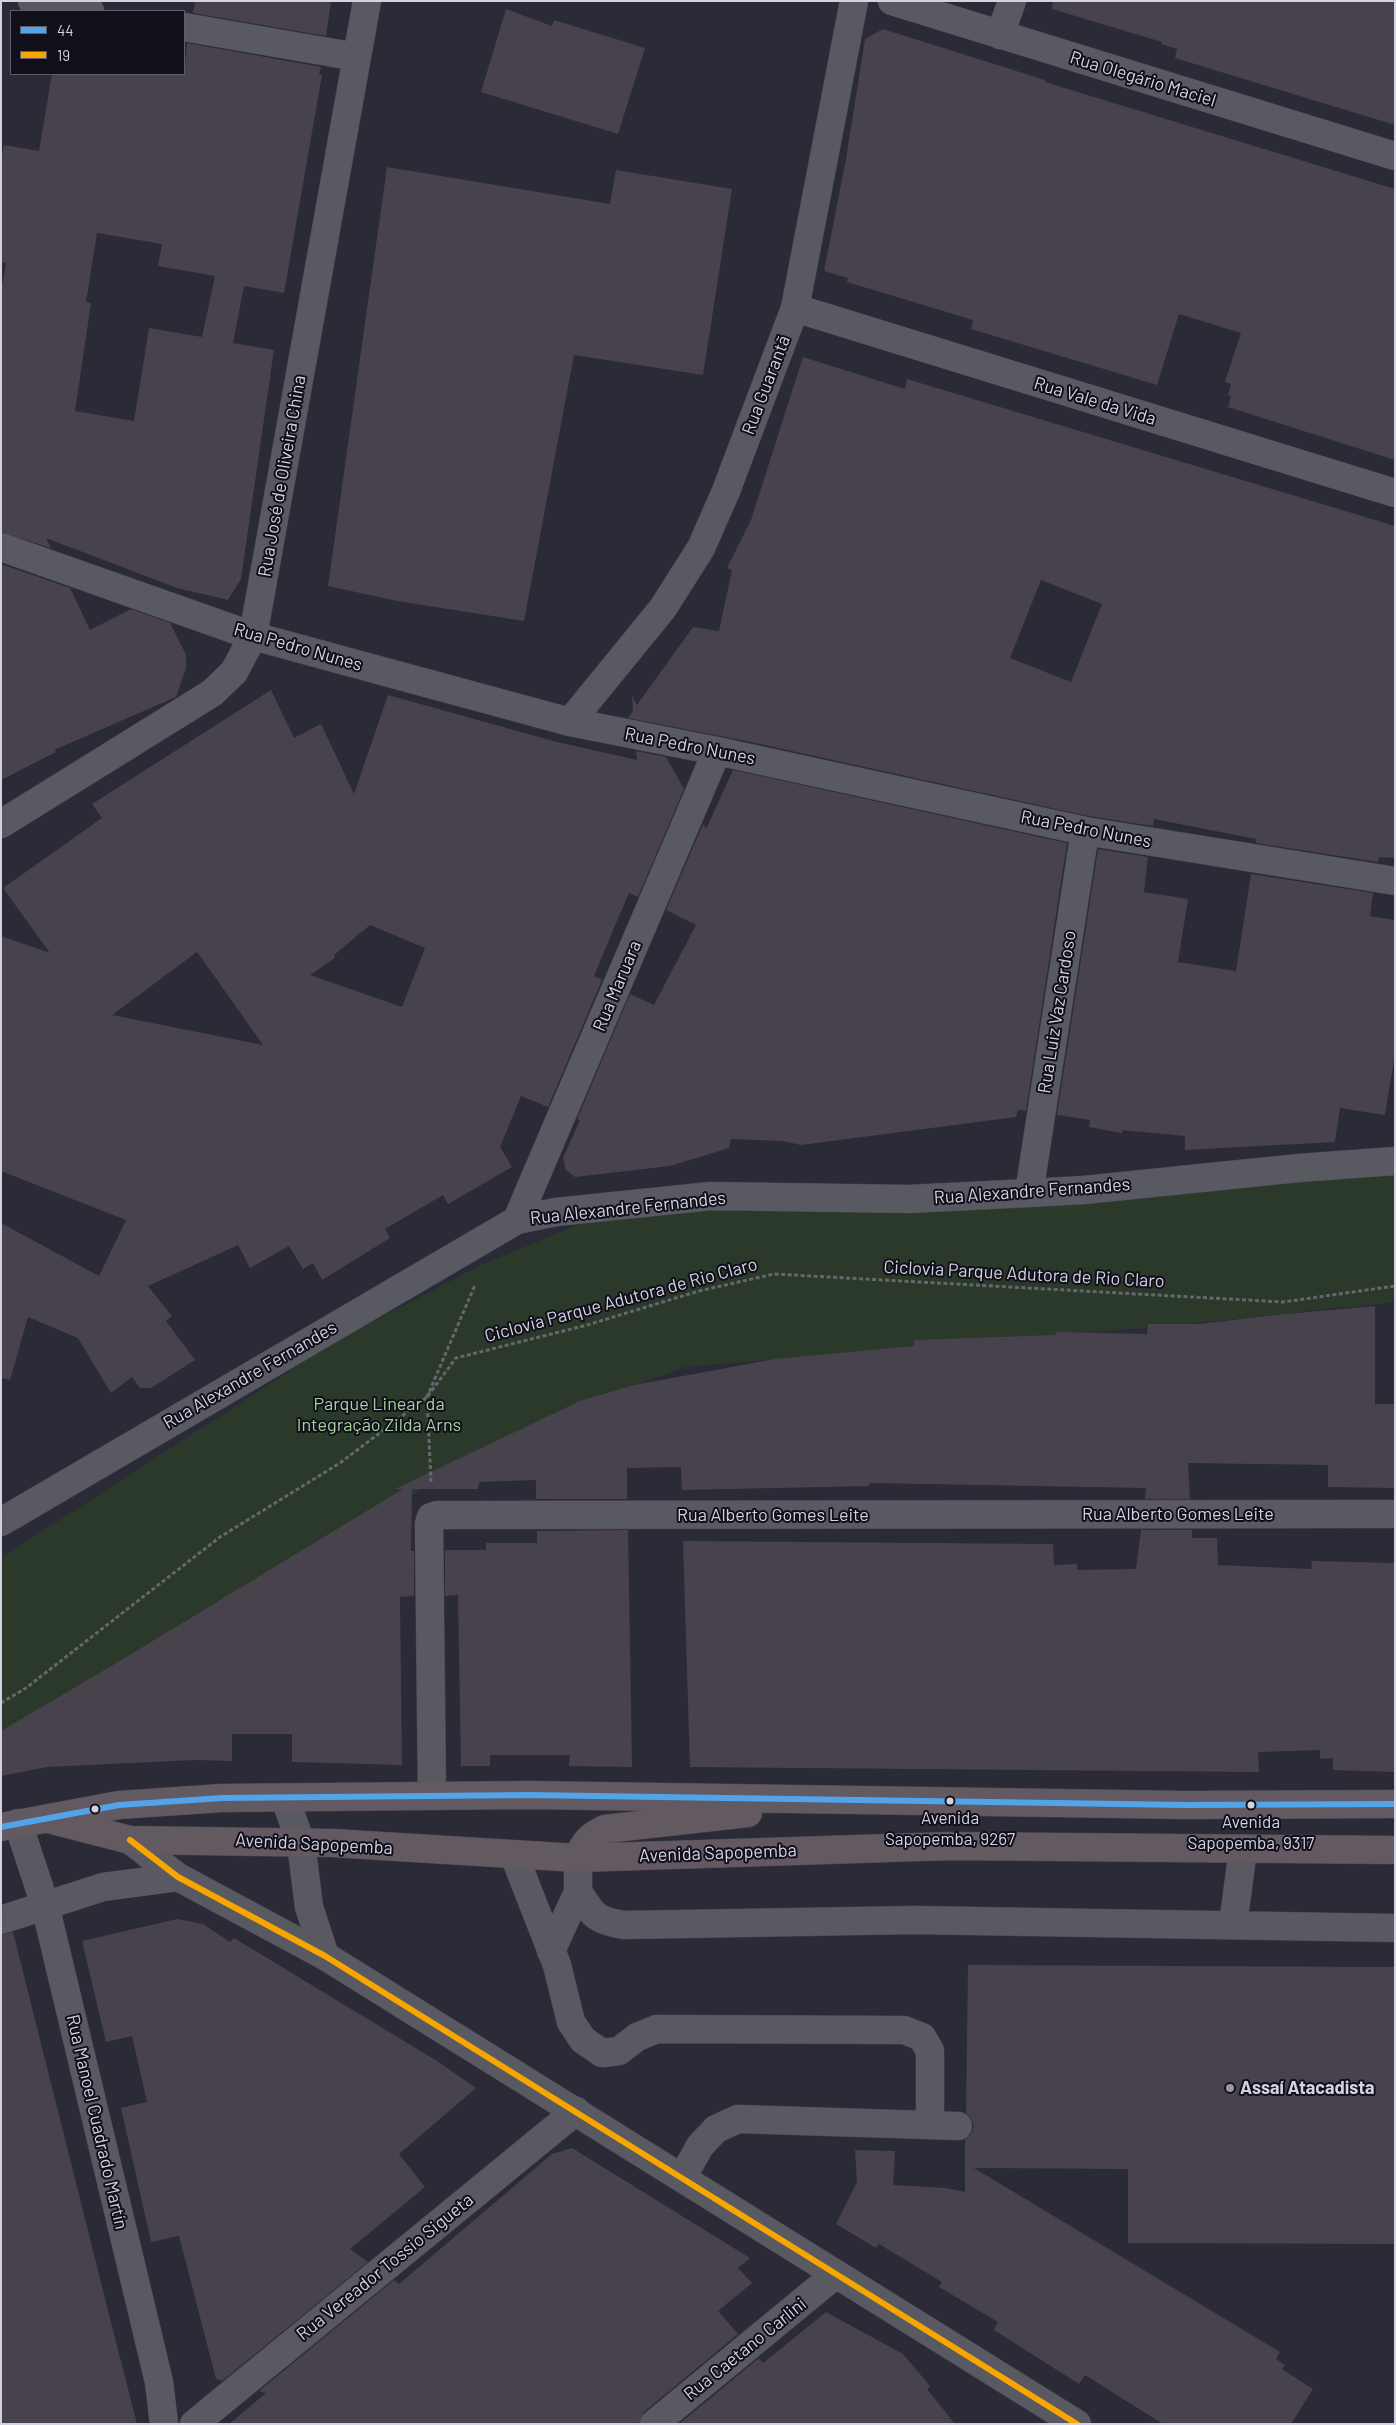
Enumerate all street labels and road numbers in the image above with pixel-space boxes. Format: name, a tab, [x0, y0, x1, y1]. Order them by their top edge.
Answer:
street label: Rua Olegário Maciel	[1067, 47, 1219, 111]
street label: Rua Guarantã	[737, 332, 795, 438]
street label: Rua Vale da Vida	[1031, 372, 1159, 430]
street label: Rua José de Oliveira China	[254, 374, 310, 578]
street label: Rua Pedro Nunes	[231, 618, 365, 676]
street label: Rua Pedro Nunes	[623, 723, 757, 769]
street label: Rua Pedro Nunes	[1019, 806, 1153, 852]
street label: Rua Luiz Vaz Cardoso	[1033, 929, 1081, 1095]
street label: Rua Maruara	[588, 937, 646, 1035]
street label: Rua Alexandre Fernandes	[933, 1173, 1131, 1209]
street label: Rua Alexandre Fernandes	[529, 1187, 727, 1229]
street label: Ciclovia Parque Adutora de Rio Claro	[482, 1253, 760, 1347]
street label: Ciclovia Parque Adutora de Rio Claro	[883, 1256, 1165, 1292]
street label: Rua Alexandre Fernandes	[159, 1316, 341, 1434]
street label: Rua Alberto Gomes Leite	[1082, 1503, 1274, 1525]
street label: Rua Alberto Gomes Leite	[677, 1504, 869, 1526]
street label: Avenida Sapopemba	[235, 1829, 393, 1859]
street label: Avenida Sapopemba	[639, 1839, 797, 1867]
street label: Rua Manoel Cuadrado Martín	[62, 2013, 132, 2231]
street label: Rua Vereador Tossio Sigueta	[292, 2189, 478, 2345]
street label: Rua Caetano Carlini	[679, 2293, 811, 2405]

